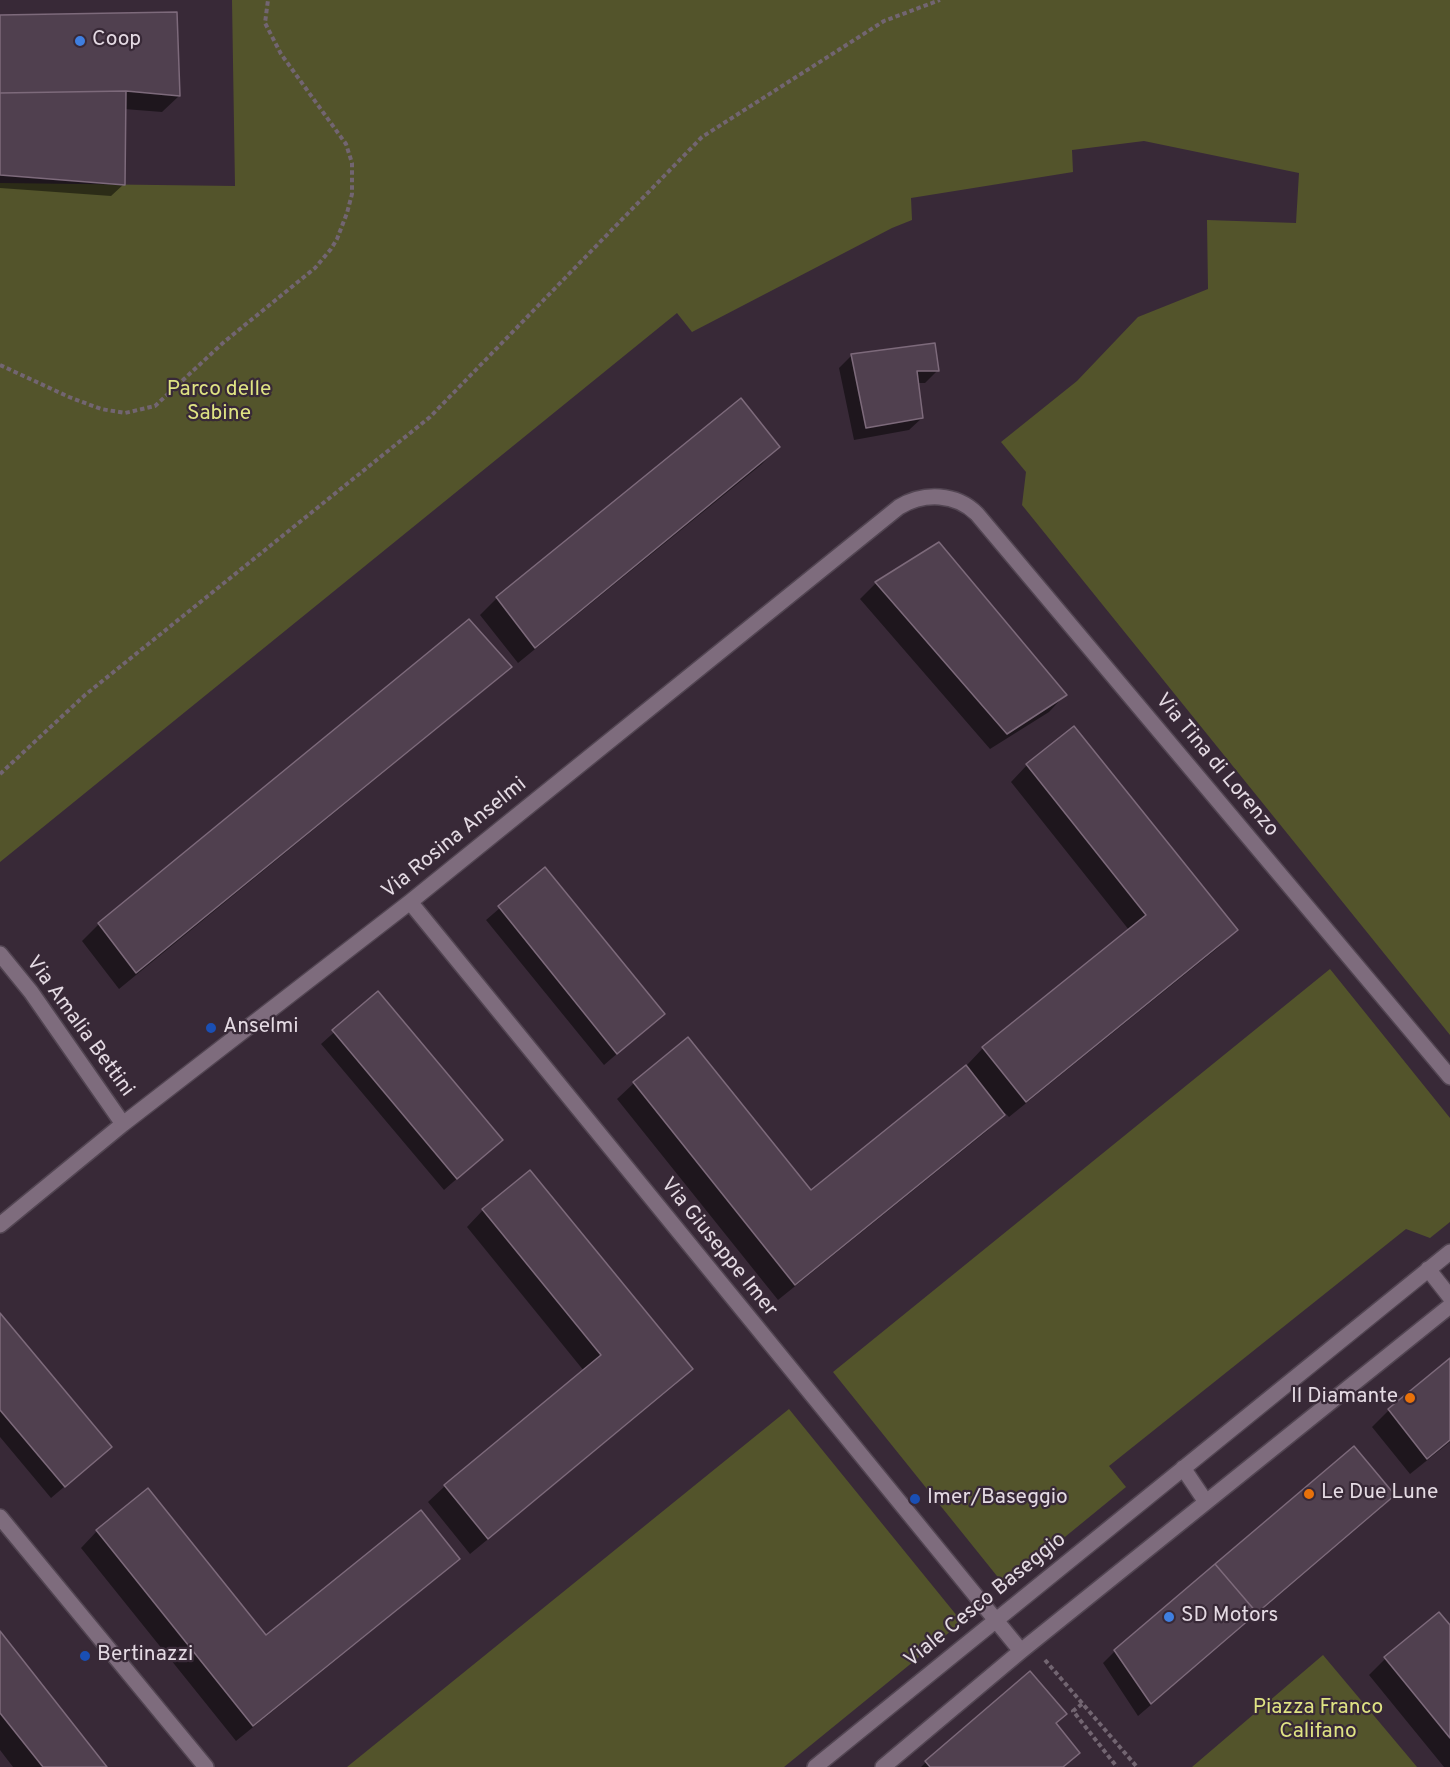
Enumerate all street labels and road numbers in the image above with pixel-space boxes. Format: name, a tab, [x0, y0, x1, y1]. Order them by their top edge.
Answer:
street label: Via Tina di Lorenzo	[1149, 689, 1283, 843]
street label: Via Rosina Anselmi	[378, 773, 532, 905]
street label: Via Amalia Bettini	[20, 952, 138, 1102]
street label: Via Giuseppe Imer	[654, 1173, 782, 1323]
street label: Viale Cesco Baseggio	[900, 1528, 1072, 1674]

